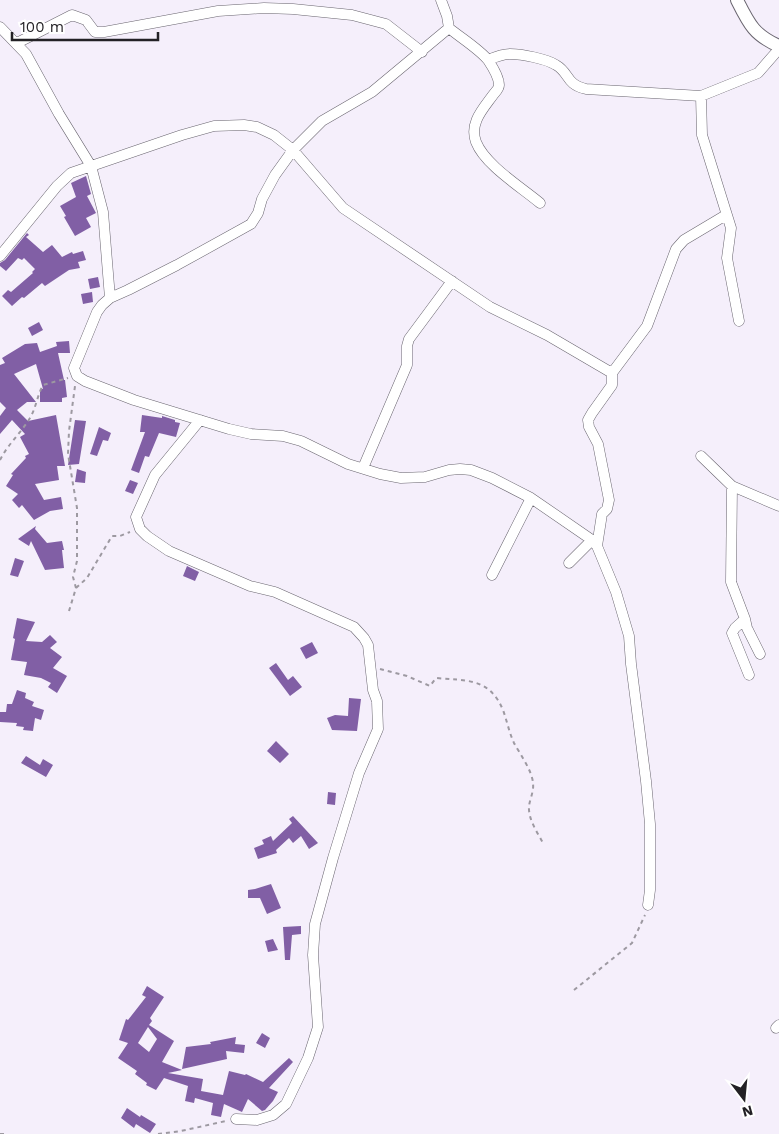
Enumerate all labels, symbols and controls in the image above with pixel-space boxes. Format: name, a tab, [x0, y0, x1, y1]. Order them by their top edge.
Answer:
scale bar	[12, 10, 159, 42]
text: 100 m	[20, 18, 64, 36]
north arrow	[719, 1074, 769, 1124]
text: N	[740, 1102, 755, 1121]

